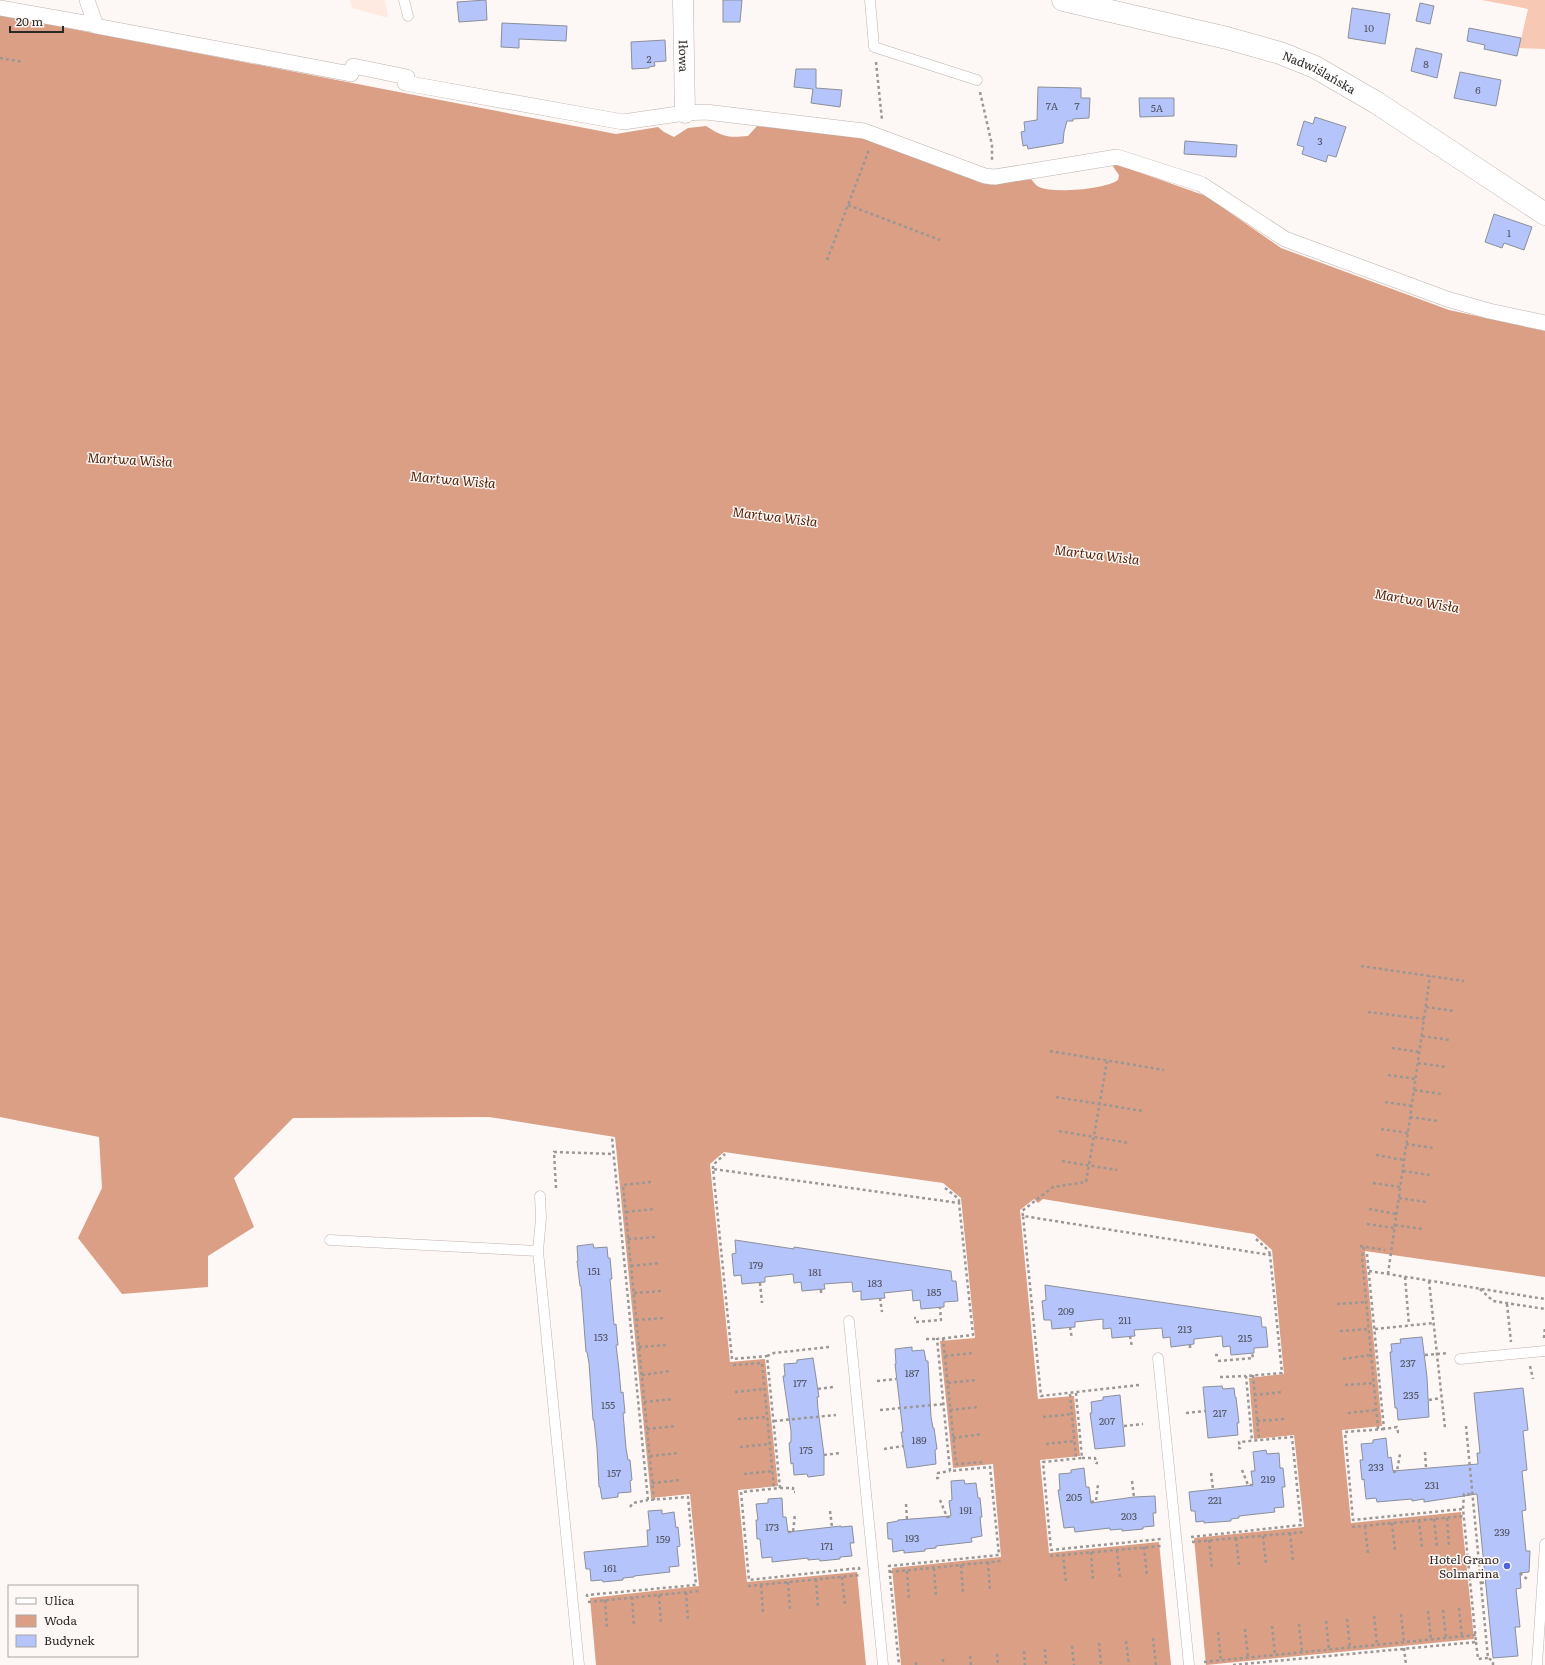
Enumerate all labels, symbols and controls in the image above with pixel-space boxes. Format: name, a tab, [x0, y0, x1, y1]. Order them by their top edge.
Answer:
scale bar	[10, 8, 63, 34]
text: 20 m	[16, 12, 43, 30]
house number: 10	[1364, 20, 1374, 35]
street label: Iłowa	[675, 40, 693, 73]
street label: Nadwiślańska	[1280, 46, 1360, 98]
house number: 2	[646, 51, 652, 66]
house number: 8	[1423, 56, 1429, 71]
house number: 6	[1475, 82, 1481, 97]
house number: 7A	[1046, 98, 1059, 113]
house number: 7	[1074, 98, 1080, 113]
house number: 5A	[1151, 100, 1164, 115]
house number: 3	[1317, 133, 1323, 148]
house number: 1	[1507, 225, 1511, 240]
water label: Martwa Wisła	[87, 447, 174, 471]
water label: Martwa Wisła	[410, 466, 497, 492]
water label: Martwa Wisła	[731, 501, 819, 531]
water label: Martwa Wisła	[1053, 539, 1141, 569]
water label: Martwa Wisła	[1373, 583, 1461, 617]
house number: 179	[749, 1257, 763, 1272]
house number: 151	[587, 1263, 601, 1278]
house number: 181	[808, 1264, 822, 1279]
house number: 183	[868, 1275, 883, 1290]
house number: 185	[927, 1284, 941, 1299]
house number: 209	[1058, 1303, 1074, 1318]
house number: 211	[1118, 1312, 1132, 1327]
house number: 213	[1178, 1321, 1192, 1336]
house number: 153	[594, 1329, 608, 1344]
house number: 215	[1238, 1330, 1252, 1345]
house number: 237	[1400, 1355, 1416, 1370]
house number: 187	[905, 1365, 919, 1380]
house number: 177	[793, 1375, 807, 1390]
house number: 235	[1403, 1387, 1419, 1402]
house number: 155	[601, 1397, 615, 1412]
house number: 217	[1213, 1405, 1227, 1420]
house number: 207	[1099, 1413, 1115, 1428]
house number: 189	[912, 1432, 926, 1447]
house number: 175	[799, 1442, 813, 1457]
house number: 233	[1368, 1459, 1384, 1474]
house number: 157	[607, 1465, 621, 1480]
house number: 219	[1261, 1471, 1275, 1486]
house number: 231	[1425, 1477, 1439, 1492]
house number: 205	[1066, 1489, 1082, 1504]
house number: 221	[1208, 1492, 1222, 1507]
house number: 191	[959, 1502, 973, 1517]
house number: 203	[1121, 1508, 1137, 1523]
house number: 173	[765, 1519, 779, 1534]
house number: 239	[1494, 1524, 1510, 1539]
house number: 193	[905, 1530, 919, 1545]
house number: 159	[656, 1531, 670, 1546]
house number: 171	[821, 1538, 833, 1553]
place label: Hotel Grano Solmarina	[1429, 1550, 1500, 1582]
house number: 161	[603, 1560, 617, 1575]
marker: Hotel Grano Solmarina	[1502, 1561, 1512, 1571]
legend	[8, 1585, 138, 1657]
text: Ulica	[44, 1591, 75, 1609]
text: Woda	[44, 1611, 77, 1629]
text: Budynek	[44, 1631, 95, 1649]

